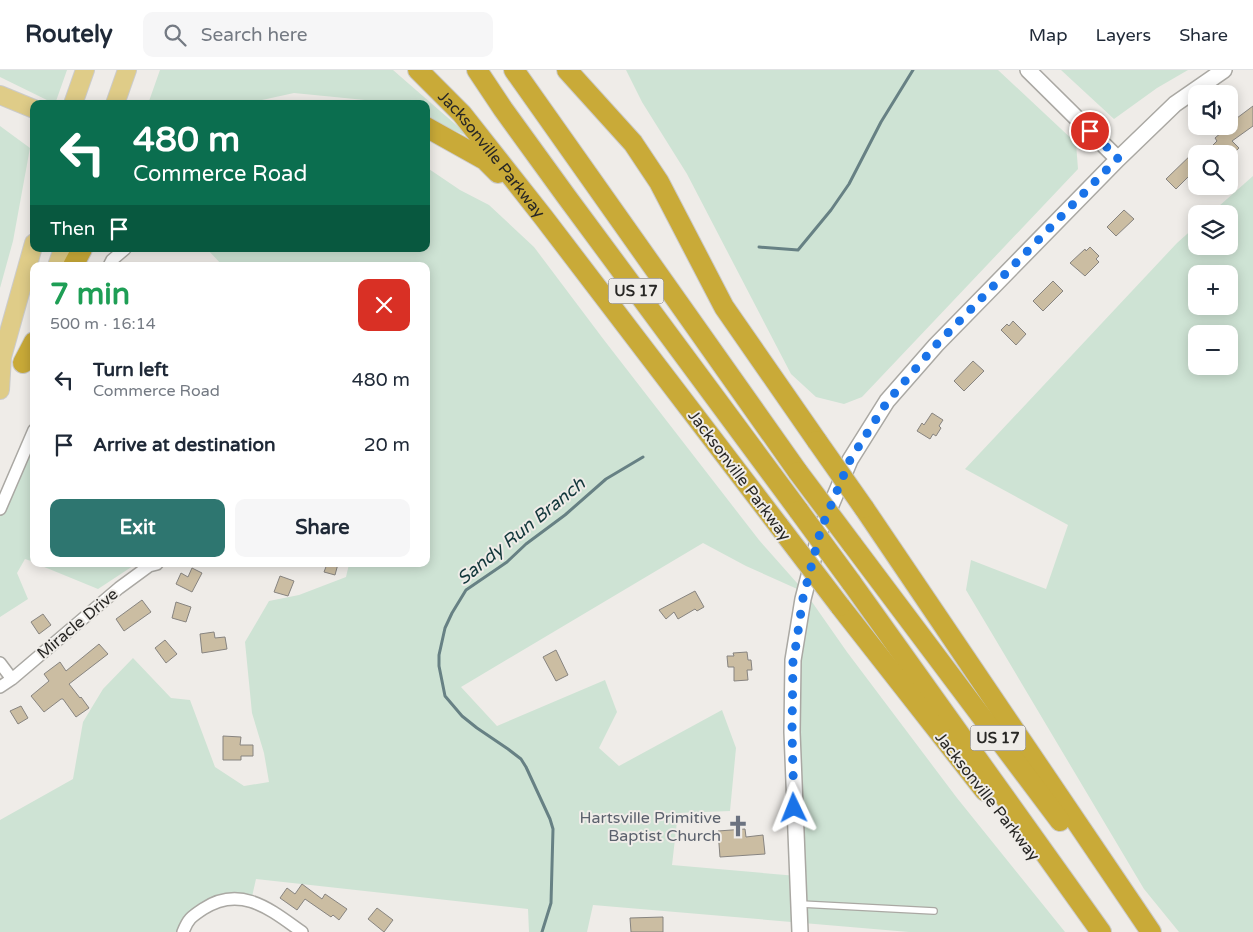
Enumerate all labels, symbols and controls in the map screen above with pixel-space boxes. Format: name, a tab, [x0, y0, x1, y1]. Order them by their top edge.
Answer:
search box	[143, 12, 493, 57]
text: Routely	[25, 20, 113, 49]
icon: search	[161, 21, 189, 49]
text: Search here	[201, 24, 308, 46]
text: Map	[1029, 24, 1068, 46]
text: Layers	[1096, 24, 1151, 46]
text: Share	[1179, 24, 1228, 46]
map controls	[1188, 85, 1238, 375]
button: sound	[1188, 85, 1238, 135]
street label: Jacksonville Parkway	[433, 87, 549, 222]
pin	[1069, 110, 1111, 152]
icon: arrive	[1076, 117, 1104, 145]
text: 480 m	[133, 119, 240, 161]
icon: left	[50, 120, 115, 185]
button: search	[1188, 145, 1238, 195]
text: Commerce Road	[133, 161, 307, 187]
button: layers	[1188, 205, 1238, 255]
icon: arrive	[105, 215, 133, 243]
text: Then	[50, 218, 95, 240]
button: +	[1188, 265, 1238, 315]
text: 7 min	[50, 276, 130, 313]
road number: US 17	[608, 278, 664, 304]
button: close	[358, 279, 410, 331]
text: 500 m · 16:14	[50, 314, 156, 334]
button: −	[1188, 325, 1238, 375]
text: Turn left	[93, 359, 169, 381]
icon: left	[50, 366, 78, 394]
text: 480 m	[352, 369, 410, 391]
text: Commerce Road	[93, 381, 220, 401]
street label: Jacksonville Parkway	[684, 406, 795, 545]
icon: arrive	[50, 431, 78, 459]
text: Arrive at destination	[93, 434, 276, 456]
text: 20 m	[364, 434, 410, 456]
water label: Sandy Run Branch	[453, 472, 590, 589]
button: Exit	[50, 499, 225, 557]
button: Share	[235, 499, 410, 557]
street label: Miracle Drive	[33, 584, 122, 663]
road number: US 17	[970, 726, 1026, 750]
street label: Jacksonville Parkway	[931, 728, 1044, 866]
position arrow	[767, 781, 819, 833]
place label: Hartsville Primitive Baptist Church	[579, 808, 721, 846]
church icon: Hartsville Primitive Baptist Church	[725, 813, 751, 839]

